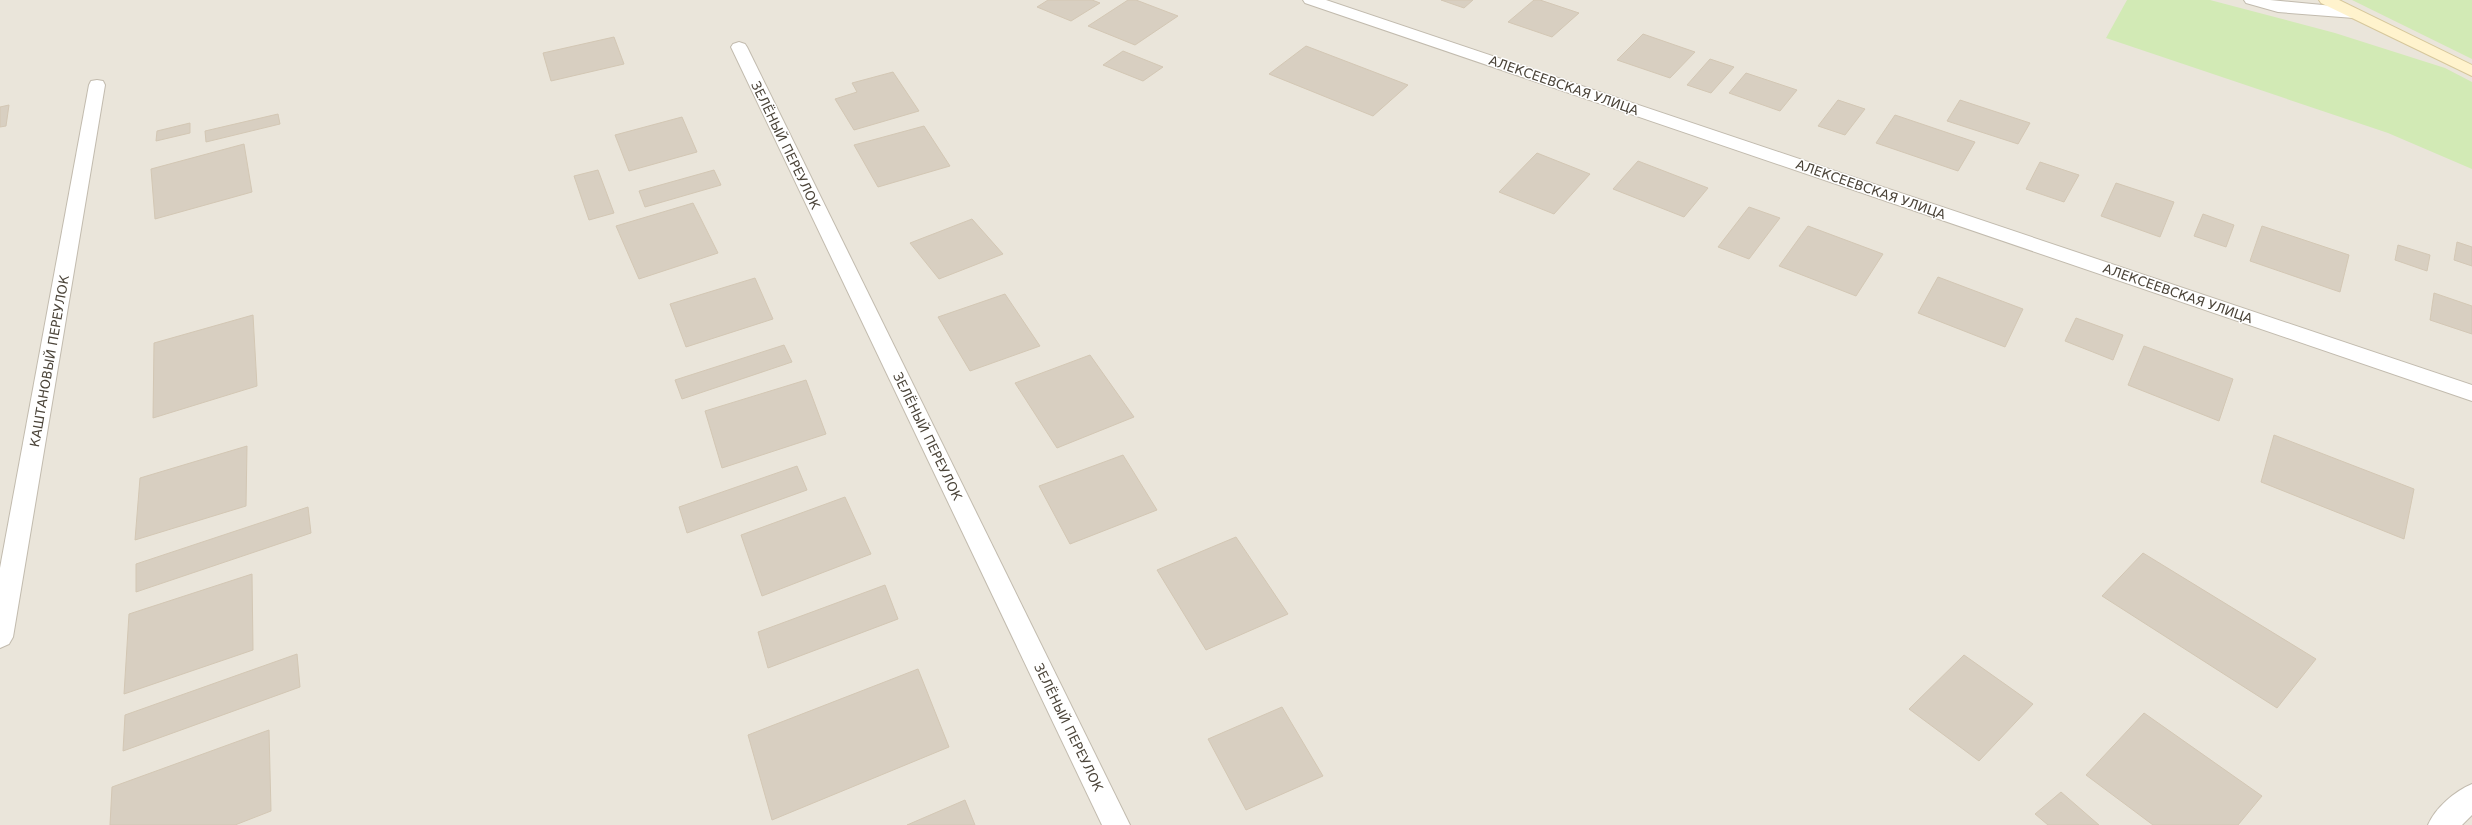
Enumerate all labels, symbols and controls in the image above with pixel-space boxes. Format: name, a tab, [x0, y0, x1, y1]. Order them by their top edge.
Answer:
street label: АЛЕКСЕЕВСКАЯ УЛИЦА	[1487, 53, 1641, 118]
street label: ЗЕЛЁНЫЙ ПЕРЕУЛОК	[748, 79, 823, 212]
street label: АЛЕКСЕЕВСКАЯ УЛИЦА	[1794, 157, 1948, 222]
street label: АЛЕКСЕЕВСКАЯ УЛИЦА	[2101, 261, 2255, 326]
street label: КАШТАНОВЫЙ ПЕРЕУЛОК	[27, 274, 72, 448]
street label: ЗЕЛЁНЫЙ ПЕРЕУЛОК	[890, 370, 965, 503]
street label: ЗЕЛЁНЫЙ ПЕРЕУЛОК	[1031, 661, 1106, 794]

